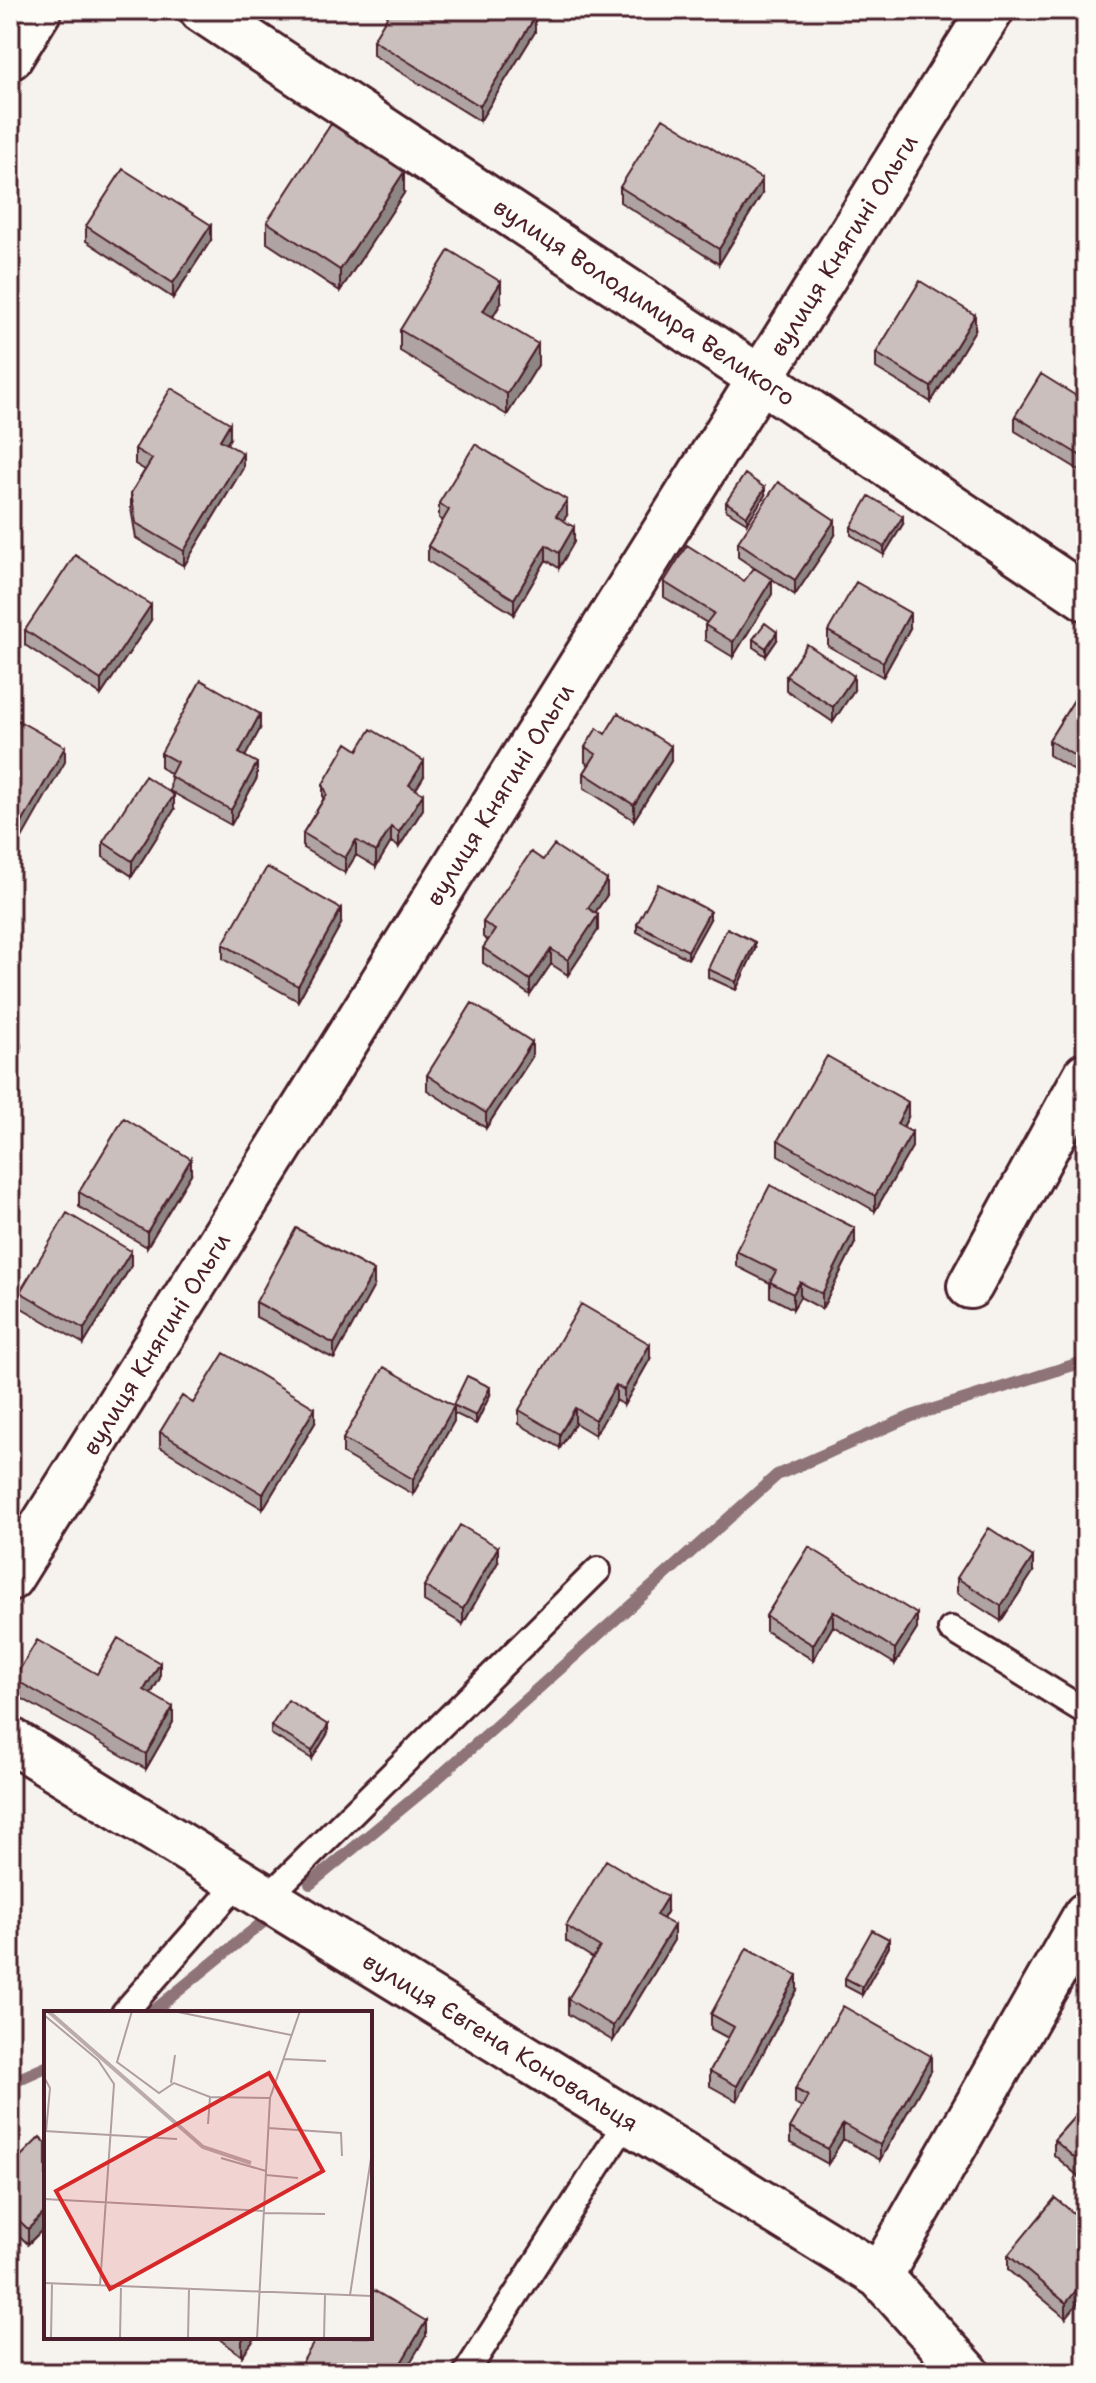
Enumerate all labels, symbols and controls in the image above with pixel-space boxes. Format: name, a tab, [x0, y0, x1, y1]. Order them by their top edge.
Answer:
street label: вулиця Княгині Ольги	[762, 128, 925, 363]
street label: вулиця Володимира Великого	[487, 191, 801, 413]
street label: вулиця Княгині Ольги	[418, 677, 582, 912]
street label: вулиця Княгині Ольги	[75, 1227, 238, 1461]
street label: вулиця Євгена Коновальця	[357, 1945, 644, 2139]
inset map	[44, 2011, 372, 2339]

